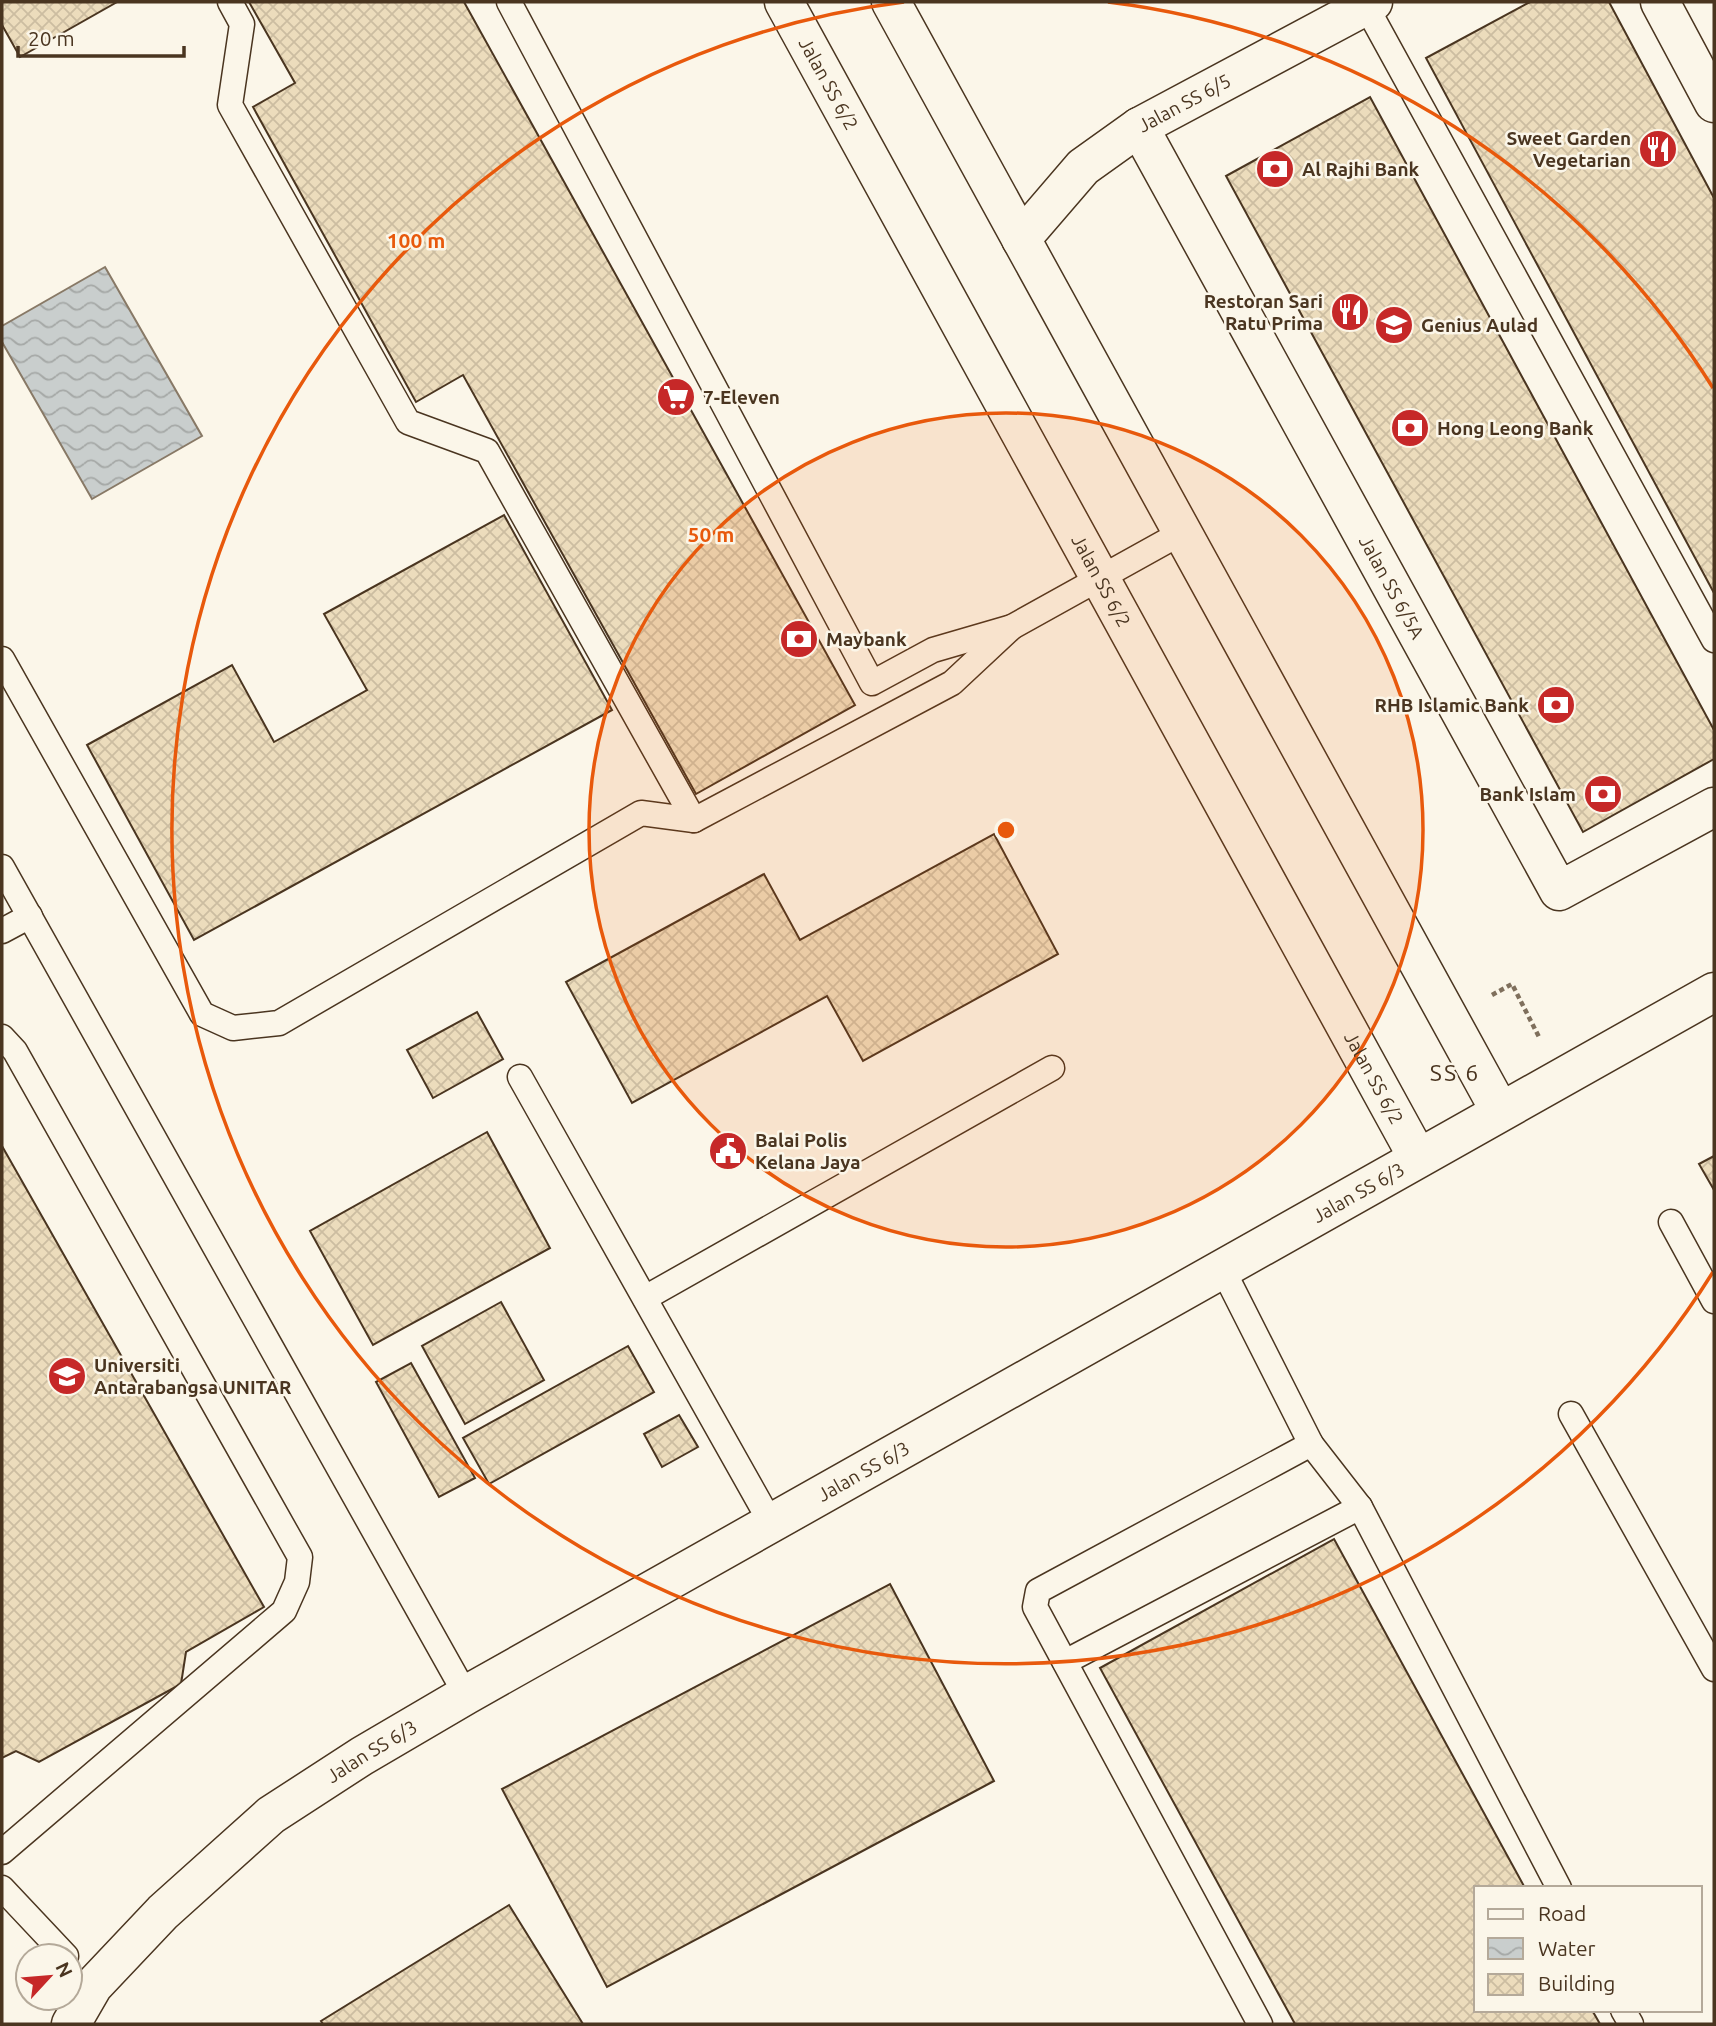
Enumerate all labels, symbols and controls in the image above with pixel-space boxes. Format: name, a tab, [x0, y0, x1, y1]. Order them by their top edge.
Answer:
scale bar	[18, 14, 184, 58]
text: 20 m	[28, 26, 75, 50]
street label: Jalan SS 6/2	[795, 34, 863, 134]
street label: Jalan SS 6/5	[1134, 69, 1234, 137]
place label: Sweet Garden Vegetarian	[1507, 127, 1631, 171]
restaurant icon: Sweet Garden Vegetarian	[1637, 128, 1679, 170]
bank icon: Al Rajhi Bank	[1254, 148, 1296, 190]
place label: Al Rajhi Bank	[1302, 158, 1420, 180]
text: 100 m	[387, 228, 445, 252]
place label: Restoran Sari Ratu Prima	[1204, 290, 1323, 334]
restaurant icon: Restoran Sari Ratu Prima	[1329, 291, 1371, 333]
school or university icon: Genius Aulad	[1373, 304, 1415, 346]
place label: Genius Aulad	[1421, 314, 1538, 336]
supermarket icon: 7-Eleven	[655, 376, 697, 418]
place label: 7-Eleven	[703, 386, 780, 408]
bank icon: Hong Leong Bank	[1389, 407, 1431, 449]
place label: Hong Leong Bank	[1437, 417, 1594, 439]
text: 50 m	[688, 522, 734, 546]
street label: Jalan SS 6/2	[1067, 531, 1136, 631]
street label: Jalan SS 6/5A	[1355, 532, 1429, 643]
bank icon: Maybank	[778, 618, 820, 660]
place label: Maybank	[826, 628, 907, 650]
bank icon: RHB Islamic Bank	[1535, 684, 1577, 726]
place label: RHB Islamic Bank	[1374, 694, 1529, 716]
bank icon: Bank Islam	[1582, 773, 1624, 815]
place label: Bank Islam	[1479, 783, 1576, 805]
centre of rings	[994, 818, 1018, 842]
street label: Jalan SS 6/2	[1340, 1028, 1408, 1128]
district label: SS 6	[1430, 1060, 1480, 1085]
place label: Balai Polis Kelana Jaya	[755, 1129, 860, 1173]
public building icon: Balai Polis Kelana Jaya	[707, 1130, 749, 1172]
street label: Jalan SS 6/3	[1308, 1158, 1408, 1227]
place label: Universiti Antarabangsa UNITAR	[94, 1354, 292, 1398]
school or university icon: Universiti Antarabangsa UNITAR	[46, 1355, 88, 1397]
street label: Jalan SS 6/3	[814, 1437, 913, 1506]
street label: Jalan SS 6/3	[322, 1715, 421, 1787]
legend	[1474, 1886, 1702, 2012]
text: Road	[1538, 1901, 1586, 1925]
text: Water	[1538, 1936, 1596, 1960]
north arrow	[14, 1942, 84, 2012]
text: N	[51, 1958, 77, 1981]
text: Building	[1538, 1971, 1615, 1995]

